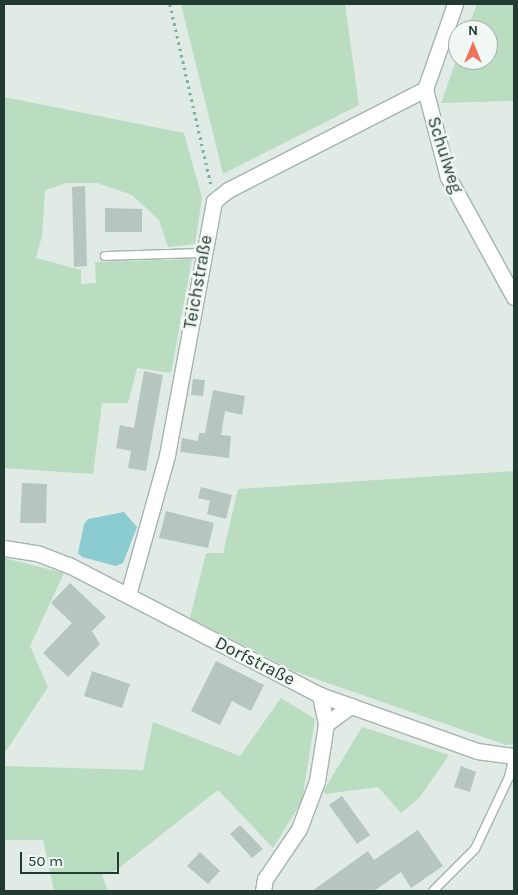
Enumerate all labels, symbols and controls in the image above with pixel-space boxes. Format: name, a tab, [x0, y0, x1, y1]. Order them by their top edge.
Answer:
north arrow	[448, 20, 498, 70]
text: N	[468, 22, 478, 39]
street label: Schulweg	[422, 114, 468, 196]
street label: Teichstraße	[179, 233, 217, 331]
street label: Dorfstraße	[211, 632, 299, 690]
scale bar	[22, 842, 121, 874]
text: 50 m	[28, 852, 63, 870]

